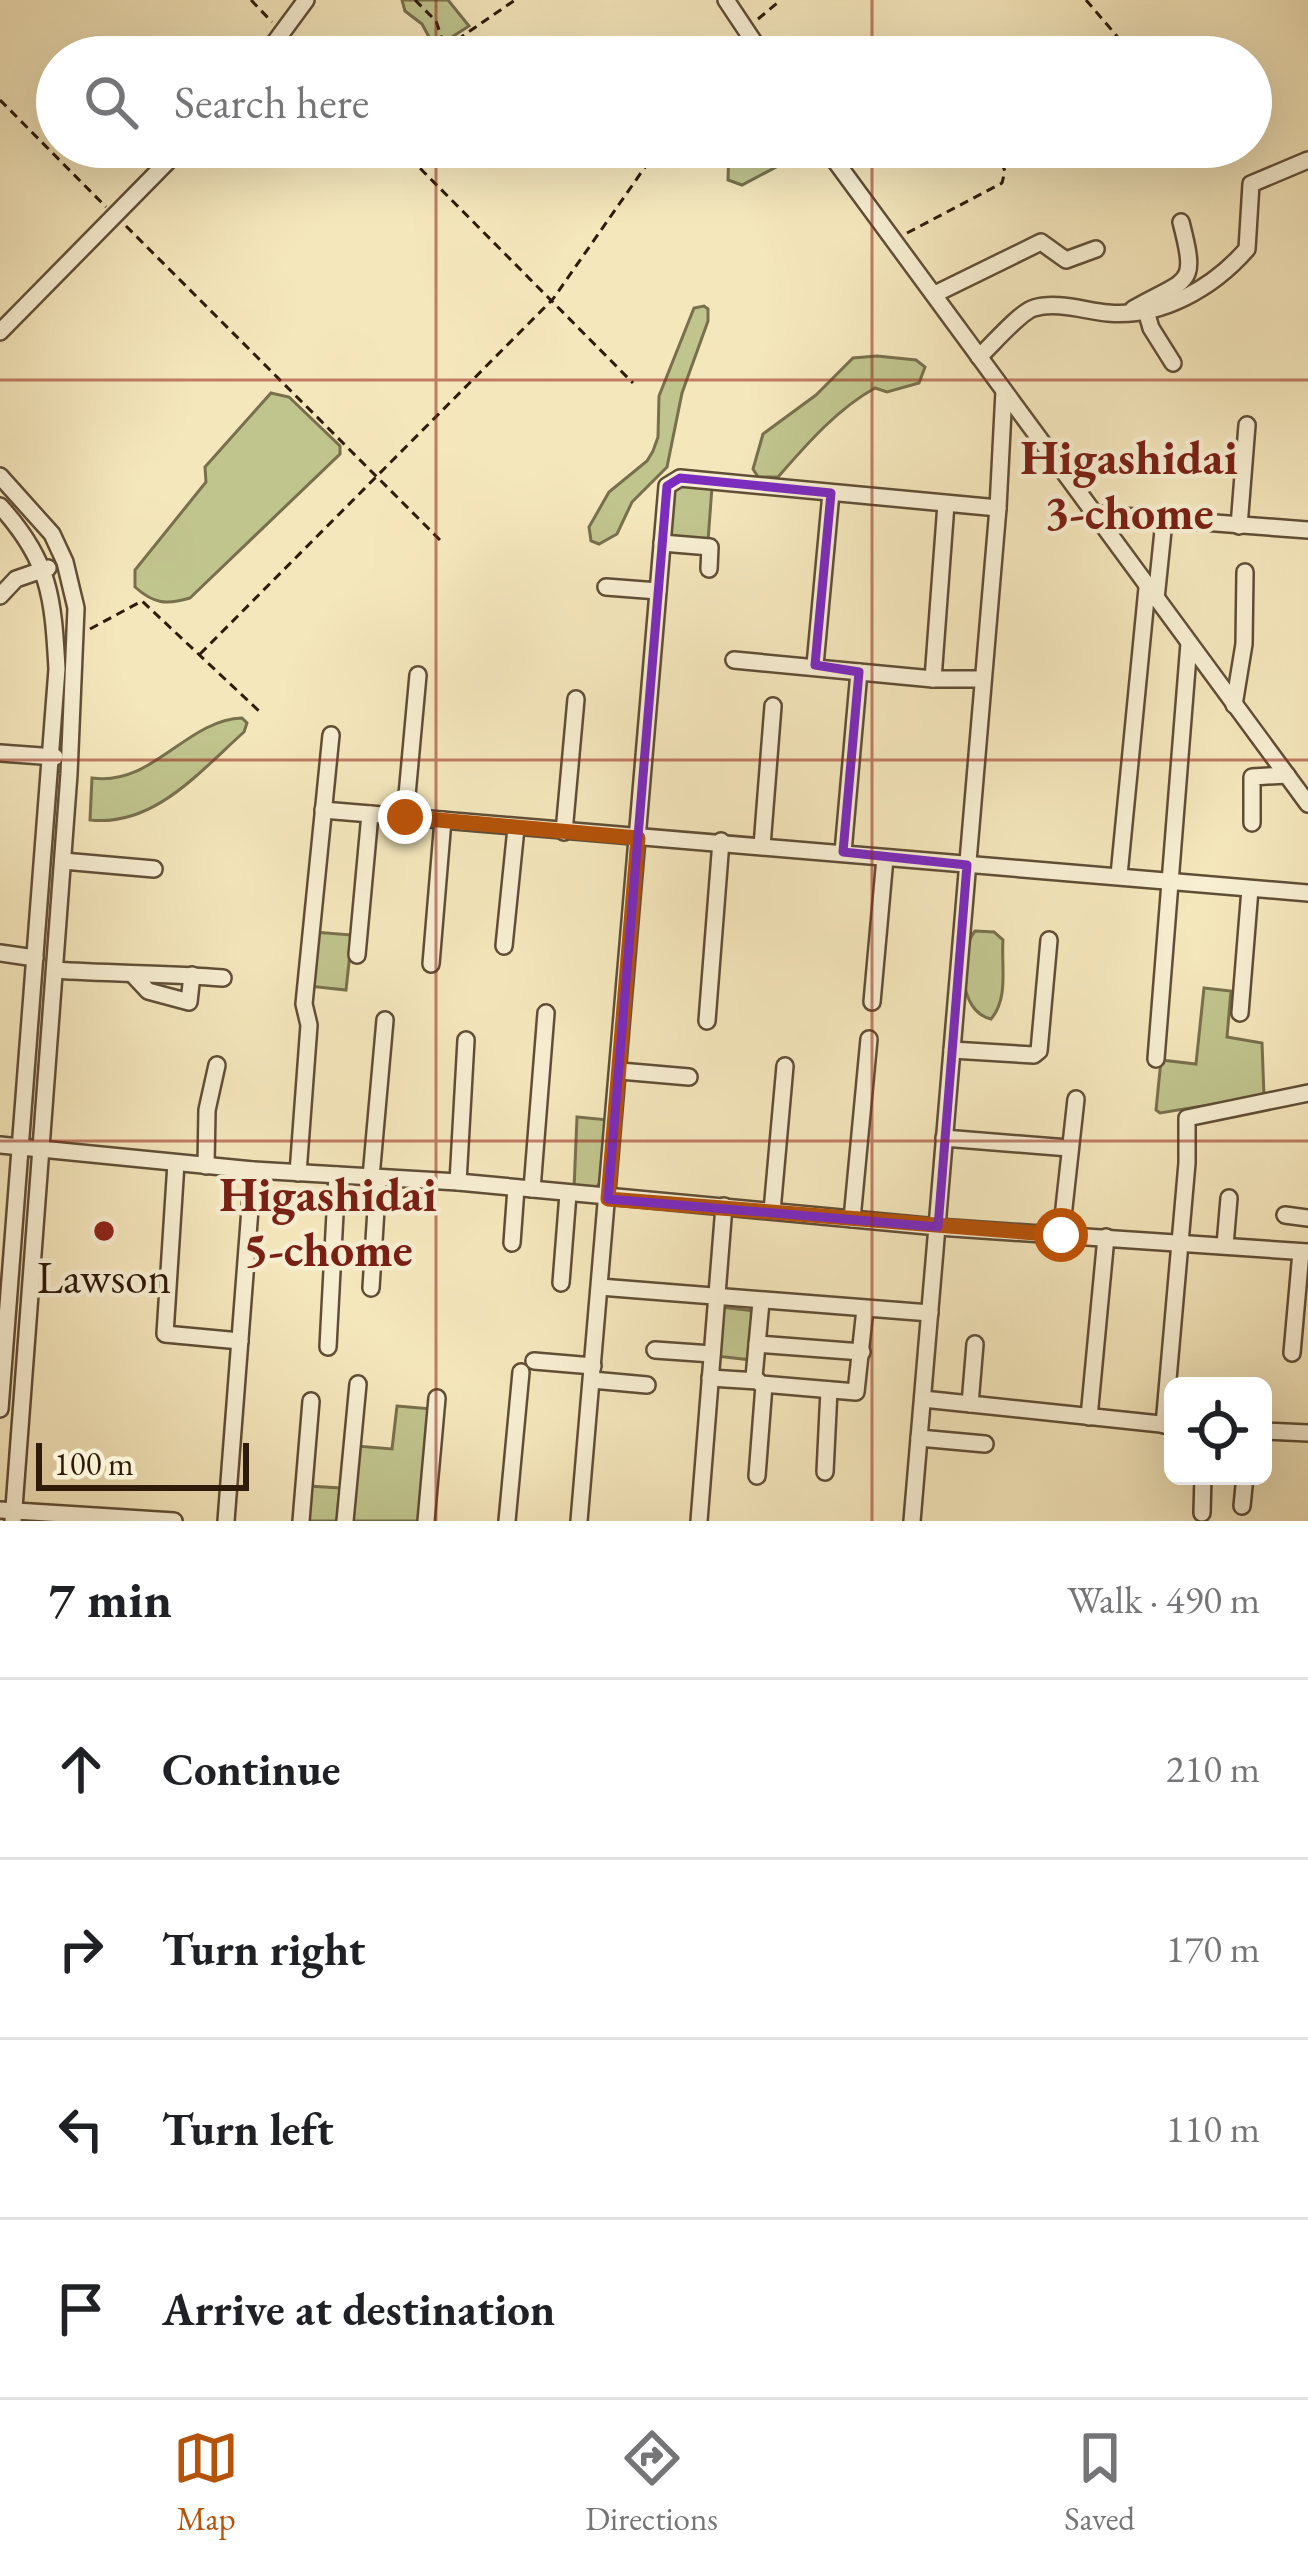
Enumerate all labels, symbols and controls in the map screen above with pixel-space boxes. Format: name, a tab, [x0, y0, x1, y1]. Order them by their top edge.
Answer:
search box	[36, 36, 1272, 168]
icon: search	[78, 69, 144, 135]
text: Search here	[174, 73, 369, 131]
district label: Higashidai 3-chome	[1020, 426, 1238, 543]
route end	[378, 790, 432, 844]
district label: Higashidai 5-chome	[219, 1163, 437, 1280]
route start	[1034, 1208, 1088, 1262]
marker: Lawson	[91, 1218, 117, 1244]
place label: Lawson	[37, 1248, 171, 1306]
map controls	[1164, 1377, 1272, 1485]
button: locate	[1164, 1377, 1272, 1485]
scale bar	[36, 1437, 249, 1490]
text: 100 m	[54, 1442, 134, 1485]
text: 7 min	[48, 1566, 172, 1632]
text: Walk · 490 m	[1067, 1574, 1260, 1625]
icon: ahead	[48, 1736, 114, 1802]
text: Continue	[162, 1740, 340, 1798]
text: 210 m	[1166, 1743, 1260, 1794]
icon: right	[48, 1916, 114, 1982]
text: Turn right	[162, 1920, 365, 1978]
text: 170 m	[1166, 1923, 1260, 1974]
icon: left	[48, 2096, 114, 2162]
text: Turn left	[162, 2100, 334, 2158]
text: 110 m	[1166, 2103, 1260, 2154]
icon: arrive	[48, 2276, 114, 2342]
text: Arrive at destination	[162, 2280, 555, 2338]
tab: Map	[173, 2425, 239, 2540]
tab: Directions	[585, 2425, 718, 2540]
tab: Saved	[1064, 2425, 1135, 2540]

